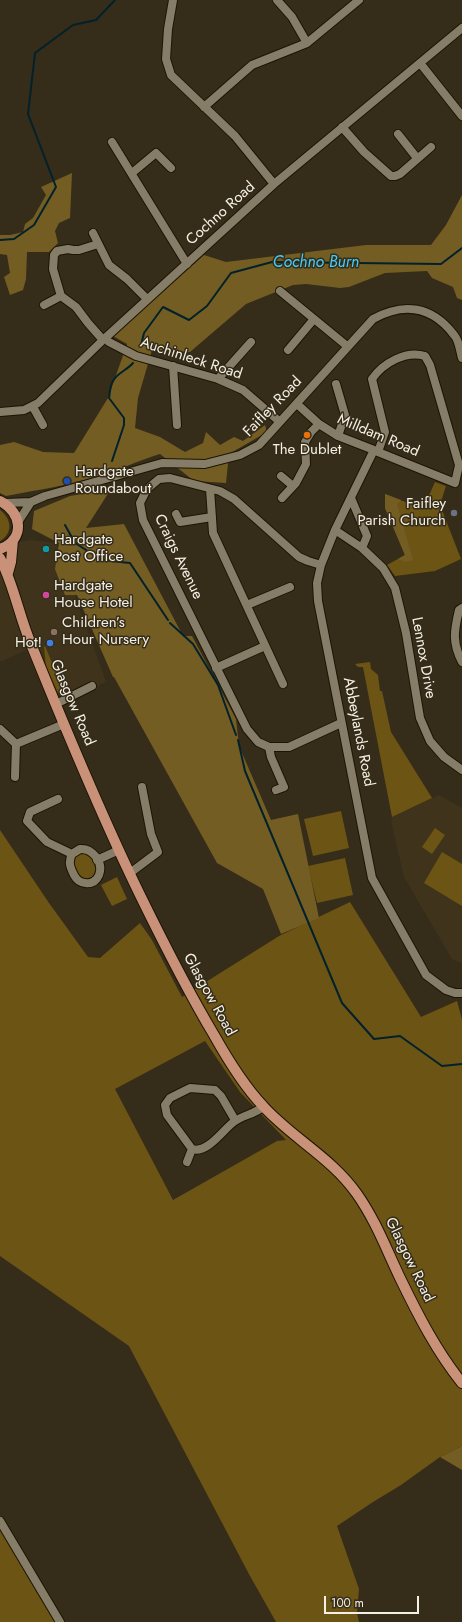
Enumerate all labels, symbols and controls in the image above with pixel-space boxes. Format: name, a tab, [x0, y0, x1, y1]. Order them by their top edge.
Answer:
street label: Cochno Road	[183, 178, 259, 250]
water label: Cochno Burn	[273, 253, 359, 273]
street label: Auchinleck Road	[138, 334, 244, 384]
street label: Faifley Road	[240, 373, 306, 441]
street label: Milldam Road	[334, 411, 422, 461]
marker: The Dublet	[302, 430, 312, 440]
place label: The Dublet	[273, 441, 341, 459]
place label: Hardgate Roundabout	[75, 463, 151, 498]
marker: Hardgate Roundabout	[62, 476, 72, 486]
place label: Faifley Parish Church	[358, 495, 446, 530]
marker: Faifley Parish Church	[449, 508, 459, 518]
street label: Craigs Avenue	[150, 512, 206, 602]
place label: Hardgate Post Office	[54, 531, 123, 566]
marker: Hardgate Post Office	[41, 544, 51, 554]
place label: Hardgate House Hotel	[54, 577, 133, 612]
marker: Hardgate House Hotel	[41, 590, 51, 600]
place label: Children’s Hour Nursery	[62, 614, 149, 649]
street label: Lennox Drive	[407, 616, 439, 700]
marker: Children’s Hour Nursery	[49, 627, 59, 637]
place label: Hot!	[15, 634, 42, 652]
marker: Hot!	[45, 638, 55, 648]
street label: Glasgow Road	[46, 657, 98, 749]
street label: Abbeylands Road	[339, 676, 377, 788]
street label: Glasgow Road	[179, 950, 239, 1040]
street label: Glasgow Road	[381, 1215, 437, 1305]
scale bar	[326, 1588, 421, 1614]
text: 100 m	[331, 1594, 364, 1612]

